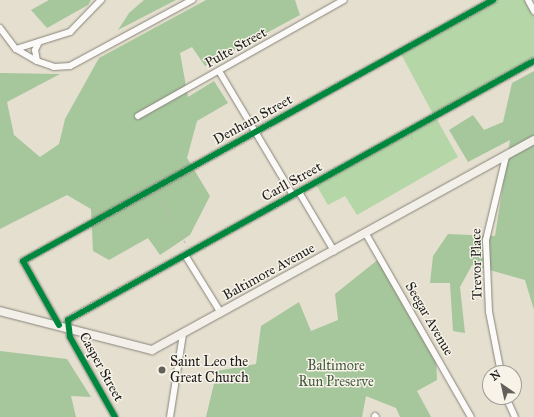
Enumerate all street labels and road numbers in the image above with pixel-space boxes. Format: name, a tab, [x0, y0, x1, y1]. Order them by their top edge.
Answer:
street label: Pulte Street	[202, 24, 270, 72]
street label: Denham Street	[211, 91, 295, 149]
street label: Carll Street	[259, 159, 325, 205]
street label: Trevor Place	[468, 228, 486, 300]
street label: Baltimore Avenue	[220, 240, 318, 304]
street label: Seegar Avenue	[401, 279, 457, 359]
street label: Casper Street	[75, 329, 127, 405]

